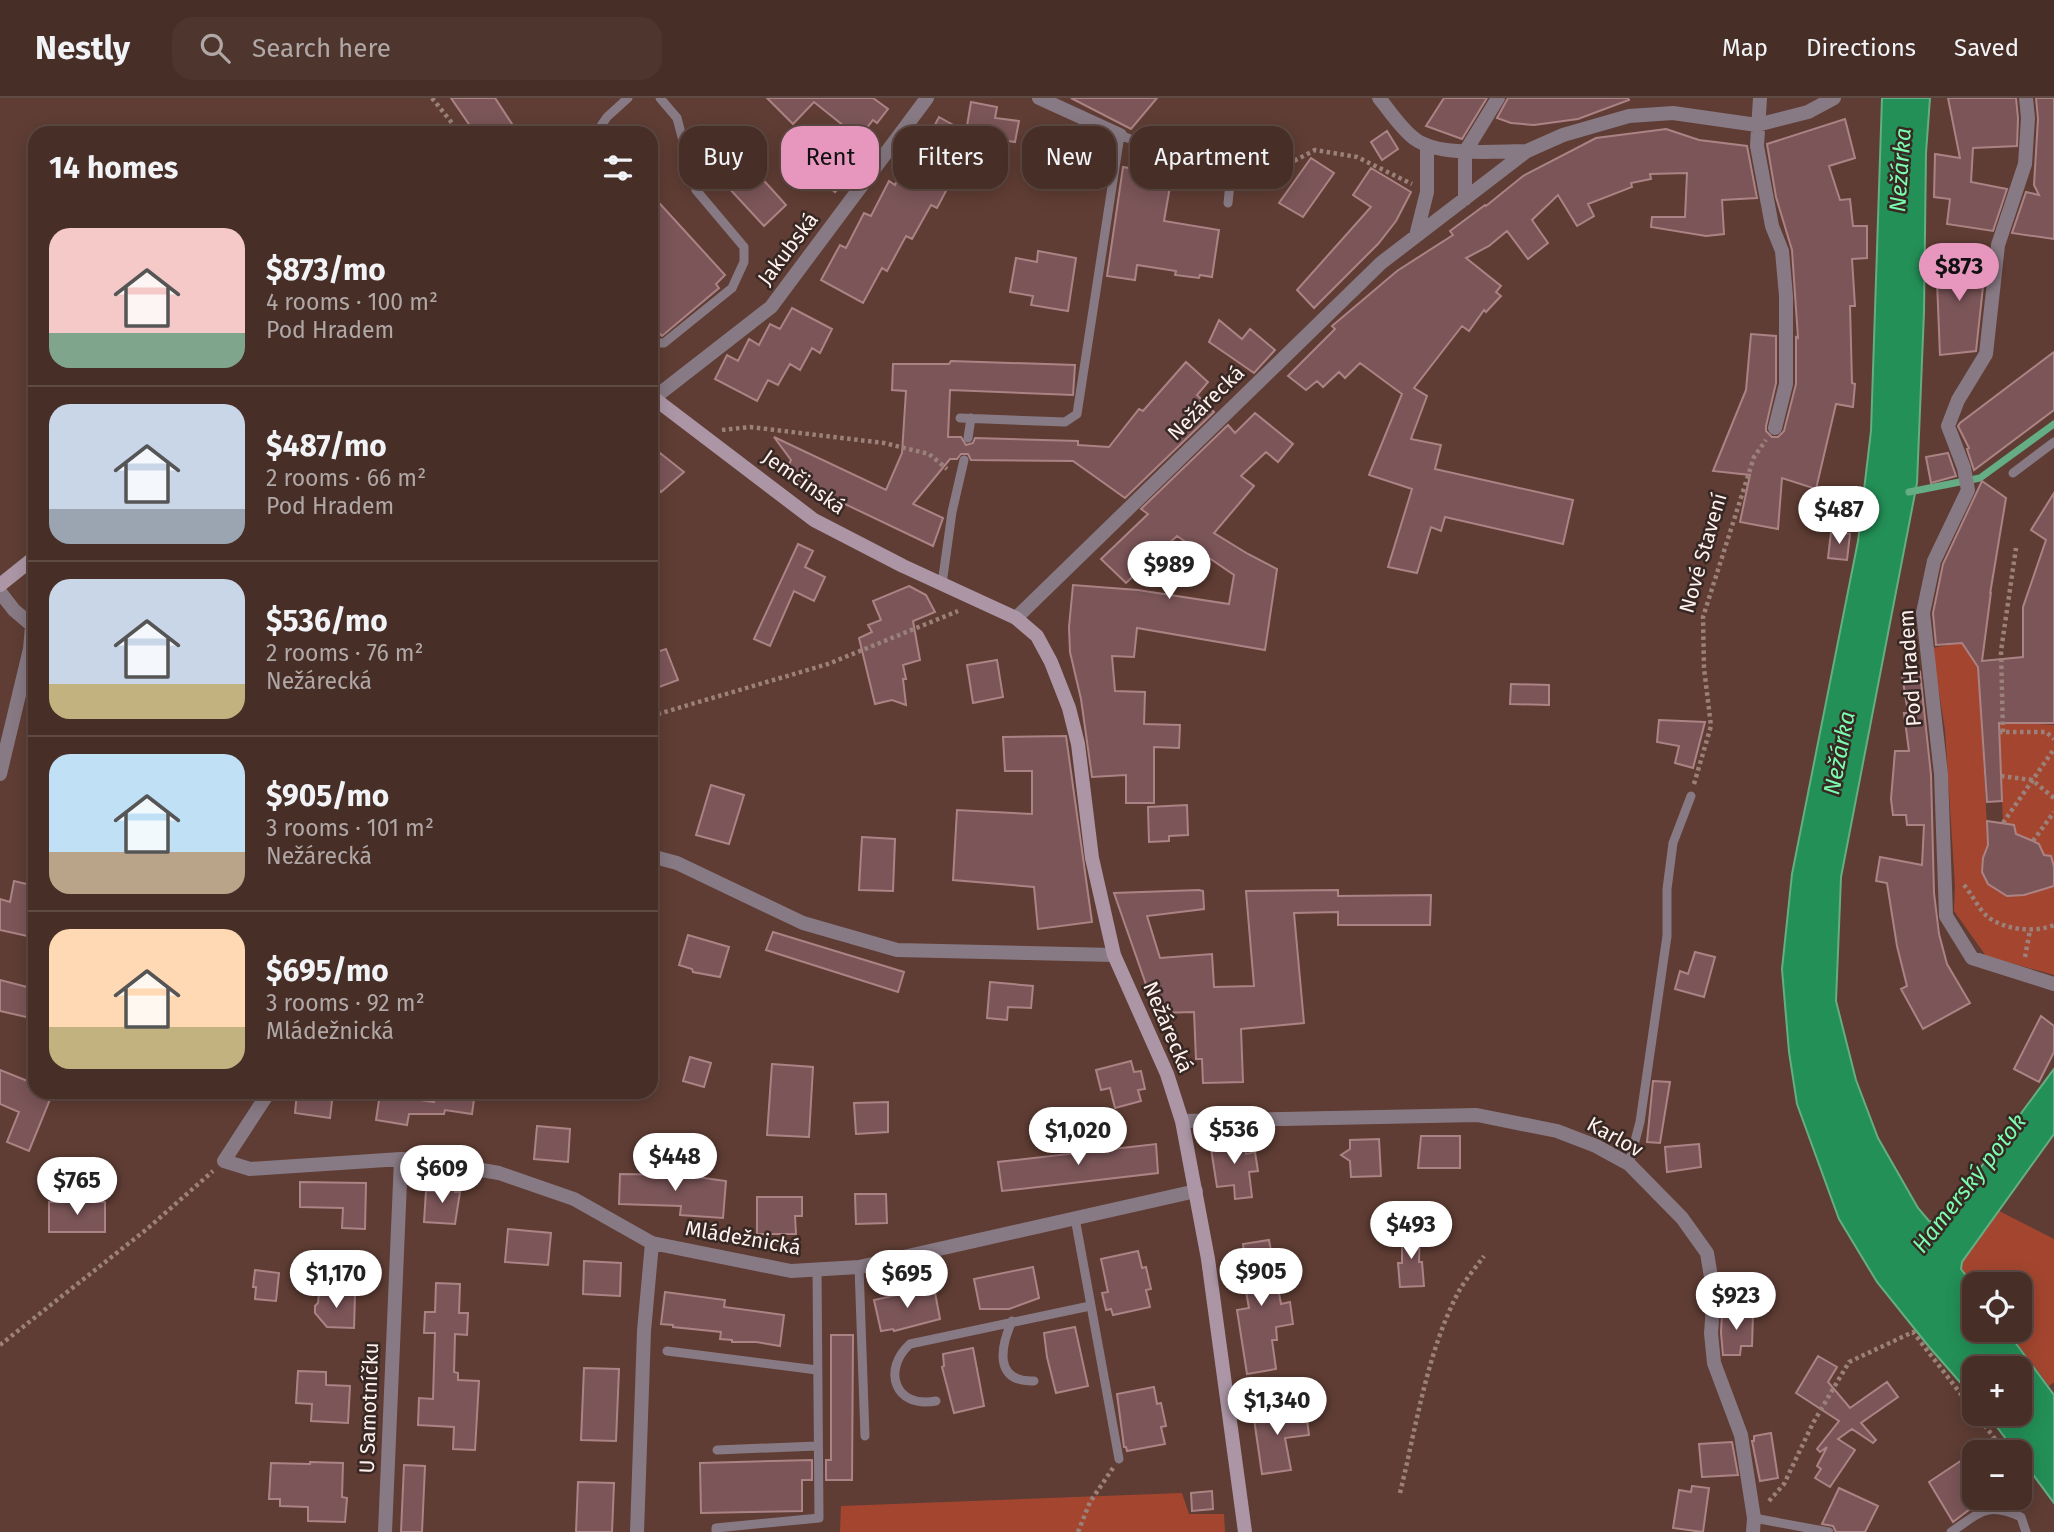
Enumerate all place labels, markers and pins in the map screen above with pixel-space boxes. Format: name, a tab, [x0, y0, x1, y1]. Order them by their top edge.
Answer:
pin: $873	[1918, 244, 2000, 303]
pin: $487	[1798, 486, 1880, 546]
pin: $989	[1128, 542, 1210, 601]
pin: $536	[1193, 1107, 1275, 1166]
pin: $1,020	[1021, 1108, 1135, 1167]
pin: $448	[634, 1134, 716, 1193]
pin: $609	[401, 1146, 483, 1205]
pin: $765	[36, 1158, 118, 1217]
pin: $493	[1370, 1202, 1452, 1261]
pin: $905	[1220, 1248, 1302, 1308]
pin: $1,170	[279, 1250, 393, 1310]
pin: $695	[866, 1250, 948, 1310]
pin: $923	[1695, 1272, 1777, 1332]
pin: $1,340	[1220, 1378, 1334, 1437]

